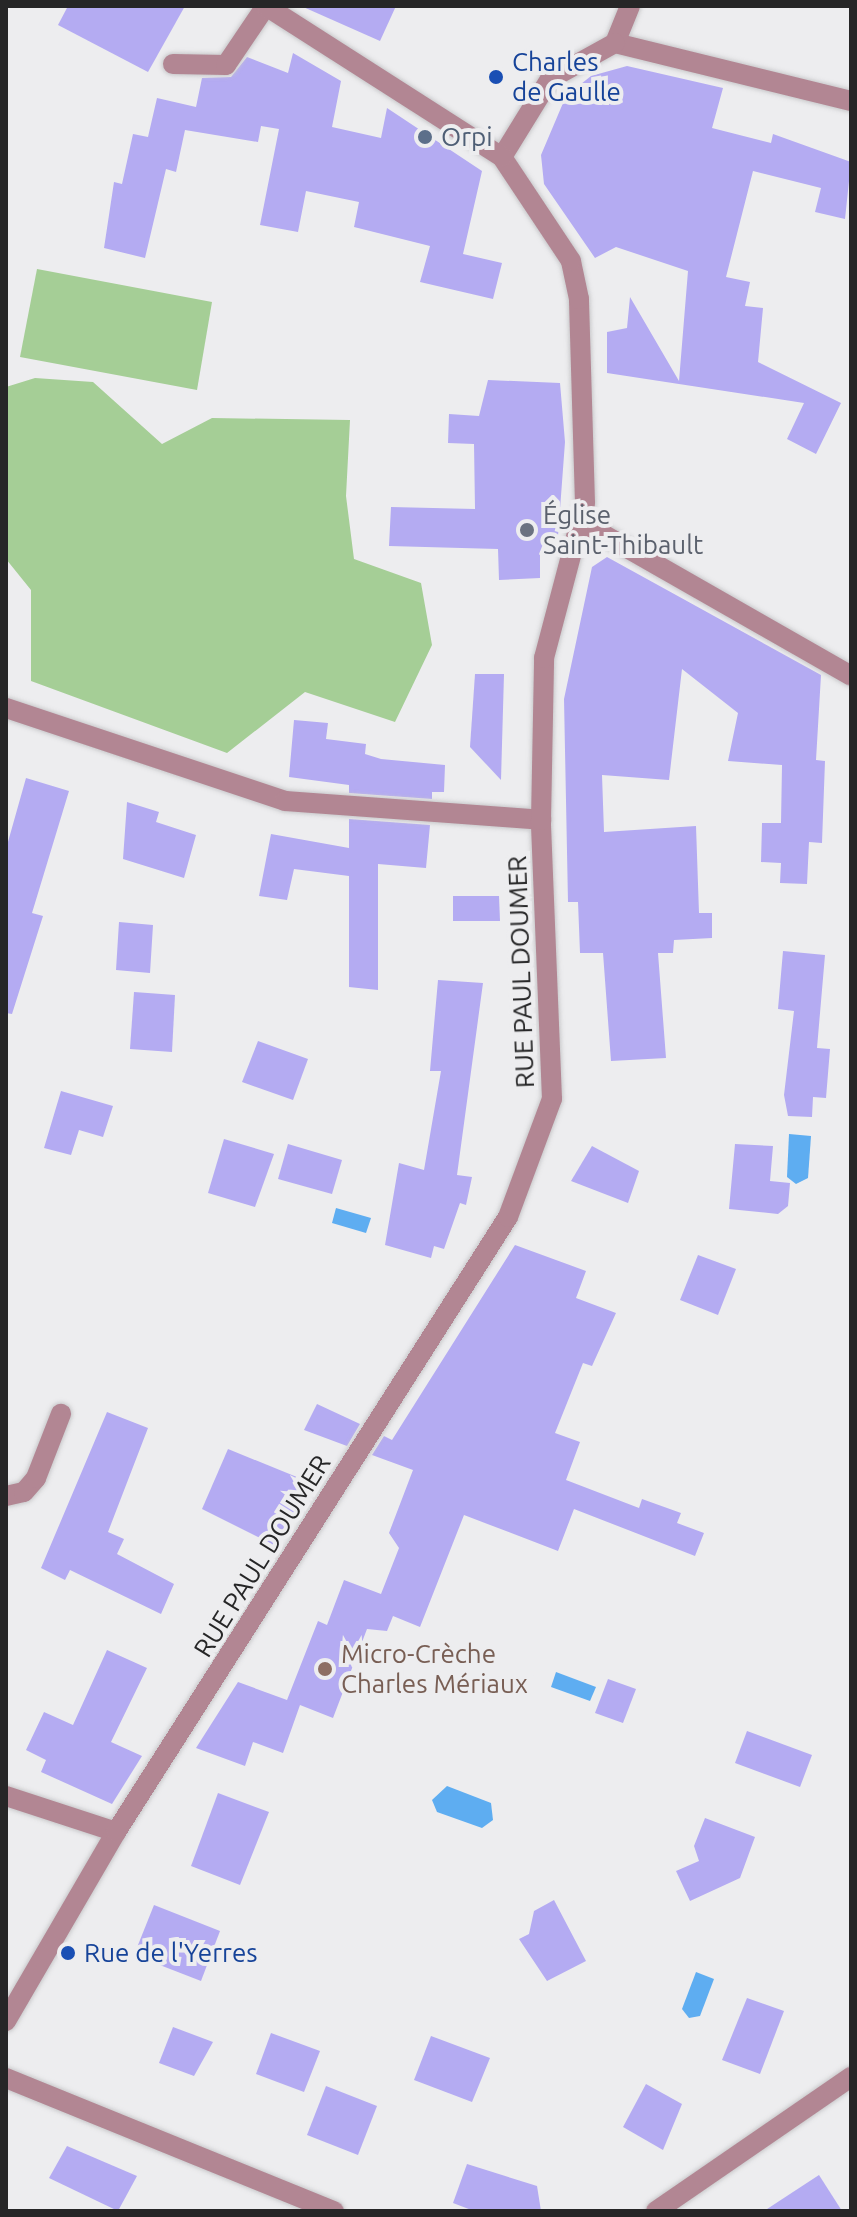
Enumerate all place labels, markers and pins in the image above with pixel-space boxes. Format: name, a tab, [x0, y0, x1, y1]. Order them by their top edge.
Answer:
place label: Charles de Gaulle	[512, 46, 621, 108]
marker: Charles de Gaulle	[487, 68, 505, 86]
place label: Orpi	[441, 121, 493, 153]
marker: Orpi	[416, 128, 434, 146]
place label: Église Saint-Thibault	[543, 499, 703, 560]
marker: Église Saint-Thibault	[518, 521, 536, 539]
place label: Micro-Crèche Charles Mériaux	[341, 1638, 528, 1700]
marker: Micro-Crèche Charles Mériaux	[316, 1660, 334, 1678]
place label: Rue de l'Yerres	[84, 1937, 258, 1969]
marker: Rue de l'Yerres	[59, 1944, 77, 1962]

